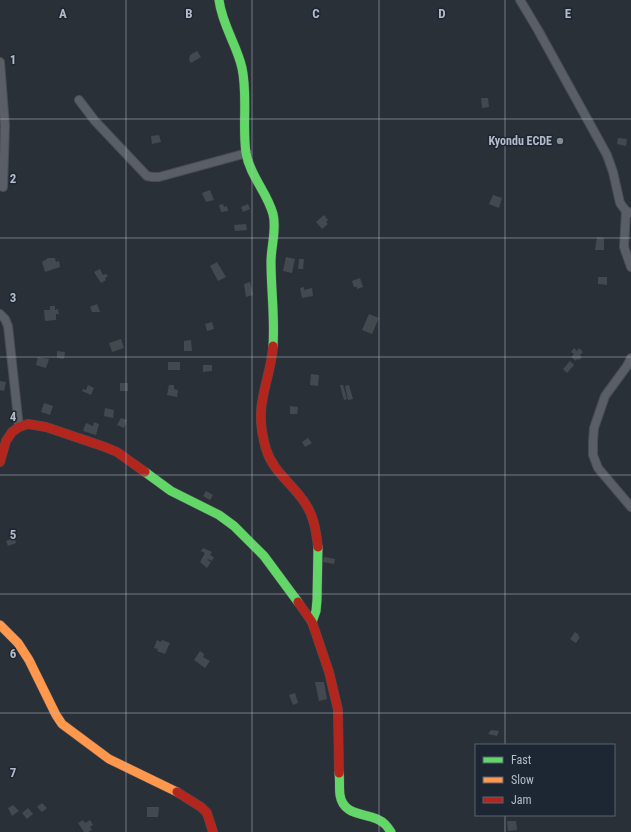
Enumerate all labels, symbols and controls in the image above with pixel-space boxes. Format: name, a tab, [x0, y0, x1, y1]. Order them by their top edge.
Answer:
text: A	[59, 6, 67, 21]
text: B	[185, 6, 193, 21]
text: C	[312, 6, 320, 21]
text: D	[438, 6, 446, 21]
text: E	[565, 6, 572, 21]
text: 1	[10, 52, 16, 67]
place label: Kyondu ECDE	[488, 134, 552, 148]
marker: Kyondu ECDE	[555, 136, 565, 146]
text: 2	[10, 171, 17, 186]
text: 3	[10, 290, 16, 305]
text: 4	[10, 409, 17, 424]
text: 5	[10, 527, 17, 542]
text: 6	[10, 646, 17, 661]
legend	[475, 744, 615, 816]
text: Fast	[511, 753, 532, 767]
text: 7	[10, 765, 17, 780]
text: Slow	[511, 773, 534, 787]
text: Jam	[511, 793, 532, 807]

